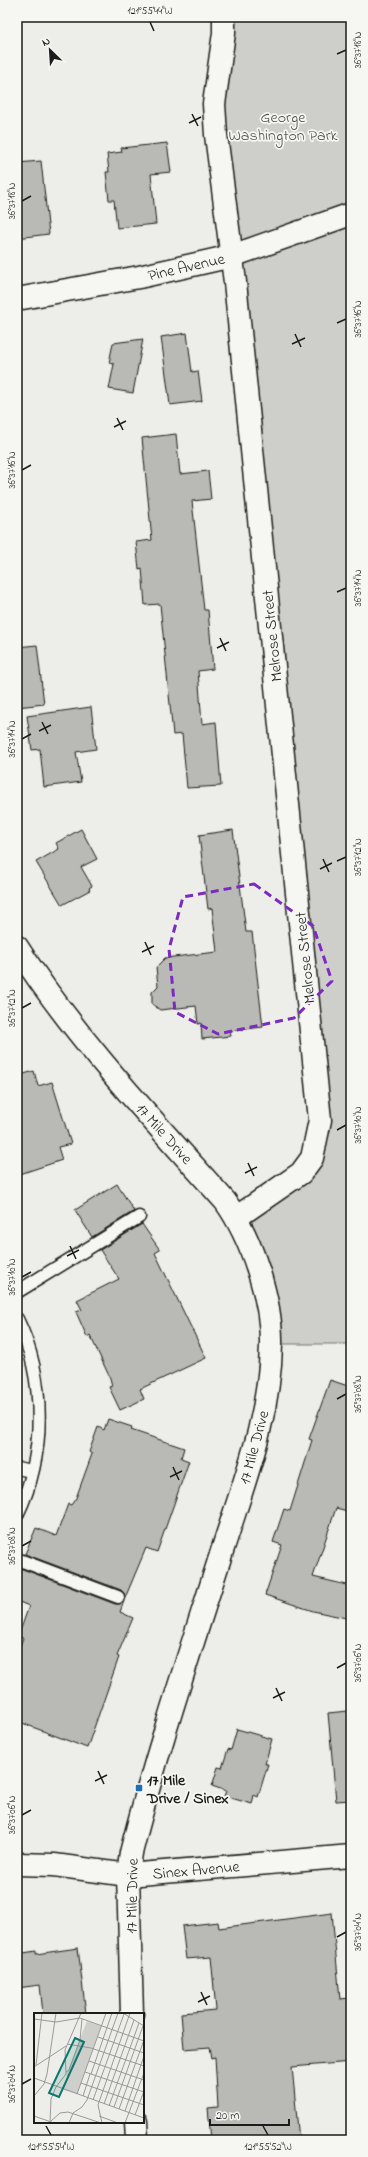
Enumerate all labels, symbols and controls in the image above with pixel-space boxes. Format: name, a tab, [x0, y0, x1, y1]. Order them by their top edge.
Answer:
text: 121°55'44"W	[128, 4, 173, 19]
north arrow	[30, 30, 70, 70]
text: 36°37'18"N	[351, 31, 366, 68]
text: N	[39, 33, 53, 51]
park label: George Washington Park	[228, 106, 339, 148]
text: 36°37'18"N	[5, 182, 20, 219]
street label: Pine Avenue	[146, 247, 228, 288]
text: 36°37'16"N	[351, 300, 366, 338]
text: 36°37'16"N	[5, 451, 20, 489]
text: 36°37'14"N	[351, 569, 366, 606]
street label: Melrose Street	[256, 588, 290, 683]
text: 36°37'14"N	[5, 720, 20, 757]
text: 36°37'12"N	[351, 838, 366, 876]
street label: Melrose Street	[289, 910, 323, 1005]
text: 36°37'12"N	[5, 989, 20, 1027]
street label: 17 Mile Drive	[129, 1098, 198, 1171]
text: 36°37'10"N	[351, 1106, 366, 1144]
text: 36°37'10"N	[5, 1258, 20, 1296]
text: 36°37'08"N	[351, 1375, 366, 1413]
street label: 17 Mile Drive	[234, 1407, 277, 1487]
text: 36°37'08"N	[5, 1527, 20, 1565]
text: 36°37'06"N	[351, 1644, 366, 1682]
place label: 17 Mile Drive / Sinex	[146, 1769, 229, 1811]
marker: 17 Mile Drive / Sinex	[134, 1783, 144, 1793]
text: 36°37'06"N	[5, 1796, 20, 1834]
street label: Sinex Avenue	[152, 1855, 241, 1887]
street label: 17 Mile Drive	[120, 1857, 146, 1934]
text: 36°37'04"N	[351, 1913, 366, 1951]
inset map	[34, 2013, 144, 2123]
text: 36°37'04"N	[5, 2065, 20, 2103]
scale bar	[210, 2101, 289, 2127]
text: 20 m	[216, 2107, 239, 2125]
text: 121°55'54"W	[28, 2140, 74, 2155]
text: 121°55'52"W	[244, 2140, 292, 2155]

